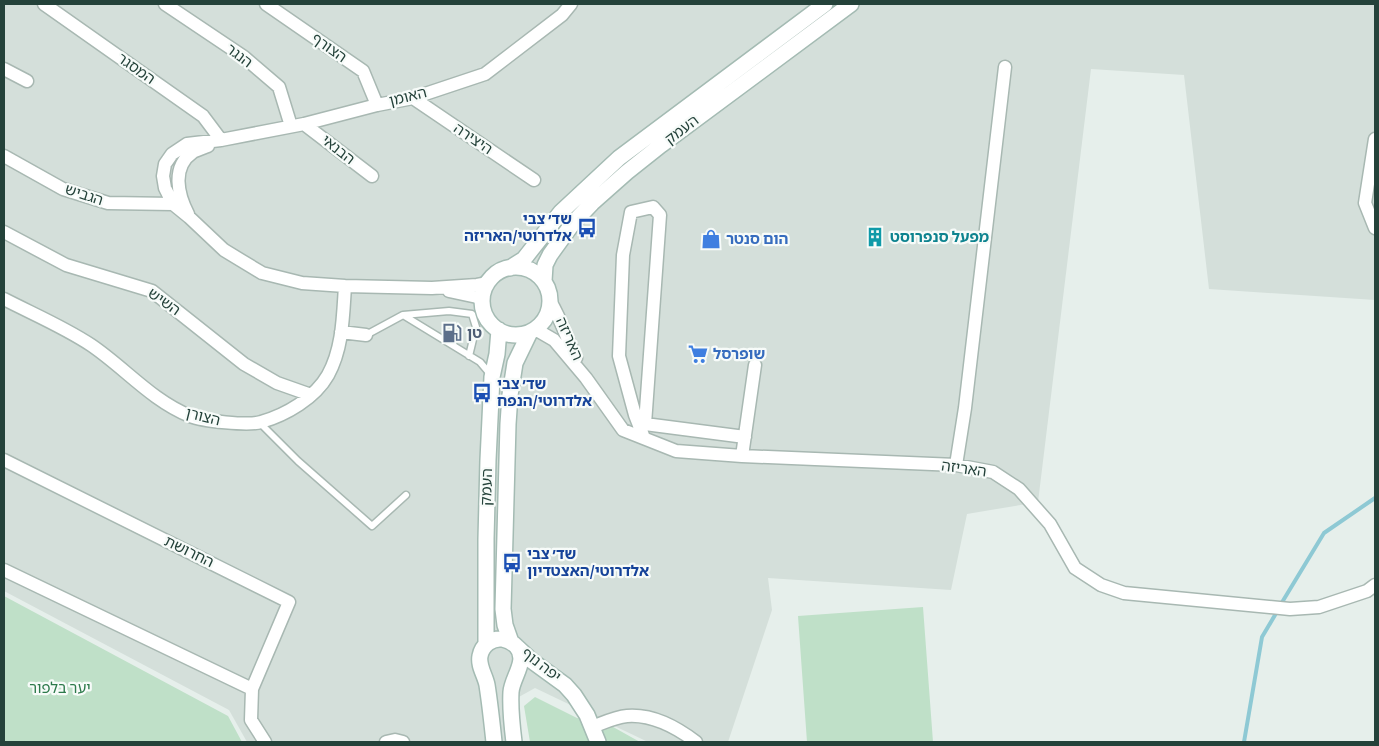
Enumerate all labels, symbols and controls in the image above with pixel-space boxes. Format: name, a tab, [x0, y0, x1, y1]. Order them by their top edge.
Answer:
street label: הצורף	[307, 28, 351, 68]
street label: הנגר	[221, 39, 257, 73]
street label: המסגר	[113, 48, 159, 90]
street label: האומן	[387, 82, 429, 112]
street label: העמק	[661, 110, 703, 150]
street label: היצירה	[449, 118, 497, 160]
street label: הבנאי	[317, 130, 359, 170]
street label: הגביש	[62, 179, 106, 211]
place label: שד׳ צבי אלדרוטי/האריזה	[464, 209, 572, 247]
bus stop icon: שד׳ צבי אלדרוטי/האריזה	[576, 217, 598, 239]
building icon: מפעל סנפרוסט	[864, 226, 886, 248]
place label: מפעל סנפרוסט	[890, 227, 989, 248]
shop icon: הום סנטר	[700, 228, 722, 250]
place label: הום סנטר	[726, 229, 788, 250]
street label: השיש	[143, 283, 185, 321]
street label: האריזה	[550, 314, 588, 364]
fuel station icon: טן	[441, 322, 463, 344]
place label: טן	[467, 323, 482, 344]
supermarket icon: שופרסל	[687, 343, 709, 365]
place label: שופרסל	[713, 344, 765, 365]
place label: שד׳ צבי אלדרוטי/הנפח	[497, 374, 592, 412]
bus stop icon: שד׳ צבי אלדרוטי/הנפח	[471, 382, 493, 404]
street label: הצורן	[184, 403, 222, 431]
street label: האריזה	[940, 455, 988, 483]
street label: העמק	[476, 468, 498, 506]
street label: החרושת	[161, 531, 217, 573]
place label: שד׳ צבי אלדרוטי/האצטדיון	[527, 544, 649, 582]
bus stop icon: שד׳ צבי אלדרוטי/האצטדיון	[501, 552, 523, 574]
street label: יפה נוף	[517, 643, 565, 687]
park label: יער בלפור	[29, 678, 91, 699]

